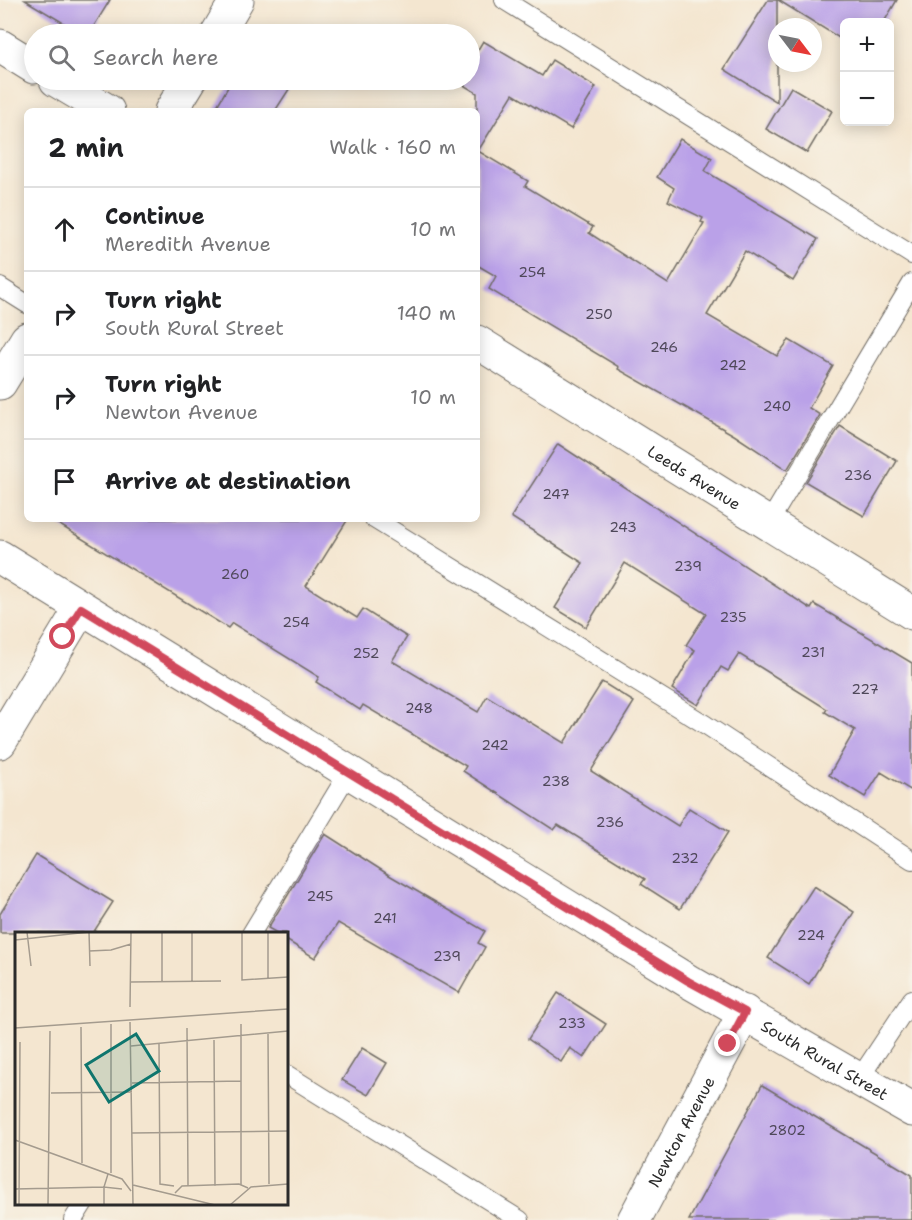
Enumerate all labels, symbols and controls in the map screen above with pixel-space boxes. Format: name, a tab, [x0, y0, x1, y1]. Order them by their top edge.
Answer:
north arrow	[768, 18, 822, 72]
map controls	[840, 18, 894, 126]
button: +	[840, 18, 894, 72]
search box	[24, 24, 480, 90]
icon: search	[45, 41, 78, 74]
text: Search here	[93, 43, 219, 72]
button: −	[840, 72, 894, 126]
text: 2 min	[48, 130, 124, 165]
text: Walk · 160 m	[329, 134, 456, 160]
text: Continue	[105, 202, 205, 231]
icon: ahead	[48, 213, 81, 246]
text: 10 m	[410, 216, 456, 242]
text: Meredith Avenue	[105, 231, 271, 257]
house number: 254	[518, 263, 546, 281]
text: Turn right	[105, 286, 222, 315]
icon: right	[48, 297, 81, 330]
text: 140 m	[397, 300, 456, 326]
house number: 250	[585, 305, 613, 323]
text: South Rural Street	[105, 315, 284, 341]
house number: 246	[650, 338, 678, 356]
house number: 242	[719, 356, 747, 374]
text: Turn right	[105, 370, 222, 399]
icon: right	[48, 381, 81, 414]
text: 10 m	[410, 384, 456, 410]
house number: 240	[763, 397, 791, 415]
text: Newton Avenue	[105, 399, 258, 425]
street label: Leeds Avenue	[644, 440, 745, 514]
icon: arrive	[48, 465, 81, 498]
house number: 236	[844, 466, 872, 484]
text: Arrive at destination	[105, 467, 351, 496]
house number: 247	[542, 485, 570, 503]
house number: 243	[609, 518, 637, 536]
house number: 239	[674, 557, 702, 575]
house number: 260	[221, 565, 249, 583]
house number: 235	[719, 608, 747, 626]
house number: 254	[282, 613, 310, 631]
route start	[49, 623, 75, 649]
house number: 231	[801, 643, 825, 661]
house number: 252	[352, 644, 380, 662]
house number: 227	[851, 680, 879, 698]
house number: 248	[405, 699, 433, 717]
house number: 242	[481, 736, 509, 754]
house number: 238	[542, 772, 570, 790]
house number: 236	[596, 813, 624, 831]
house number: 232	[671, 849, 699, 867]
house number: 245	[307, 887, 333, 905]
house number: 241	[373, 909, 397, 927]
house number: 224	[797, 926, 825, 944]
inset map	[15, 932, 288, 1205]
house number: 239	[433, 947, 461, 965]
house number: 233	[558, 1014, 586, 1032]
street label: South Rural Street	[757, 1015, 892, 1105]
route end	[714, 1030, 740, 1056]
street label: Newton Avenue	[643, 1073, 719, 1191]
house number: 2802	[768, 1121, 806, 1139]

